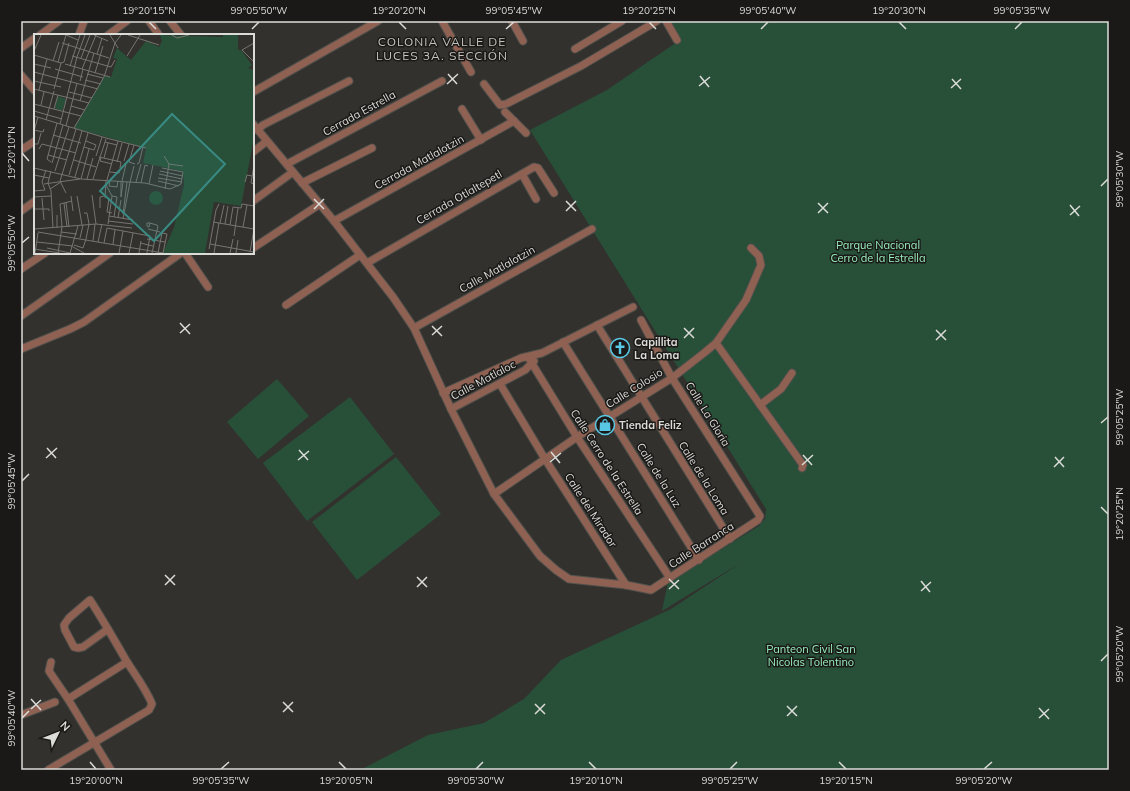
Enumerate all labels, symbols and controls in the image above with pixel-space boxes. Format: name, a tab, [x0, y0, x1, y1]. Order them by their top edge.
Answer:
text: 19°20'15"N	[122, 4, 176, 17]
text: 99°05'50"W	[231, 4, 287, 17]
text: 19°20'20"N	[372, 4, 426, 17]
text: 99°05'45"W	[486, 4, 542, 17]
text: 19°20'25"N	[622, 4, 676, 17]
text: 99°05'40"W	[740, 4, 796, 17]
text: 19°20'30"N	[872, 4, 926, 17]
text: 99°05'35"W	[994, 4, 1050, 17]
inset map	[34, 34, 254, 254]
district label: COLONIA VALLE DE LUCES 3A. SECCIÓN	[376, 34, 508, 63]
street label: Cerrada Estrella	[320, 87, 398, 139]
text: 19°20'10"N	[5, 126, 18, 180]
street label: Cerrada Matlalotzin	[372, 132, 466, 192]
text: 99°05'30"W	[1113, 151, 1126, 207]
street label: Cerrada Otlaltepetl	[414, 167, 504, 227]
text: 99°05'50"W	[5, 215, 18, 271]
park label: Parque Nacional Cerro de la Estrella	[830, 238, 926, 265]
street label: Calle Matlalotzin	[457, 242, 537, 296]
place label: Capillita La Loma	[634, 335, 679, 362]
church icon: Capillita La Loma	[609, 337, 631, 359]
street label: Calle Matlaloc	[448, 357, 518, 403]
street label: Calle Colosio	[603, 365, 665, 411]
street label: Calle La Gloria	[683, 379, 733, 449]
text: 99°05'25"W	[1113, 389, 1126, 445]
street label: Calle Cerro de la Estrella	[568, 407, 646, 517]
shop icon: Tienda Feliz	[594, 414, 616, 436]
place label: Tienda Feliz	[619, 418, 682, 432]
street label: Calle de la Loma	[676, 439, 732, 517]
street label: Calle de la Luz	[634, 440, 685, 510]
text: 99°05'45"W	[5, 453, 18, 509]
street label: Calle del Mirador	[562, 470, 620, 550]
text: 19°20'25"N	[1113, 487, 1126, 541]
street label: Calle Barranca	[666, 519, 736, 571]
text: 99°05'20"W	[1113, 626, 1126, 682]
park label: Panteon Civil San Nicolas Tolentino	[766, 642, 856, 669]
text: 99°05'40"W	[5, 690, 18, 746]
north arrow	[38, 713, 78, 753]
text: N	[57, 718, 73, 734]
text: 19°20'00"N	[69, 774, 123, 787]
text: 99°05'35"W	[193, 774, 249, 787]
text: 19°20'05"N	[319, 774, 373, 787]
text: 99°05'30"W	[448, 774, 504, 787]
text: 19°20'10"N	[569, 774, 623, 787]
text: 99°05'25"W	[702, 774, 758, 787]
text: 19°20'15"N	[819, 774, 873, 787]
text: 99°05'20"W	[956, 774, 1012, 787]

